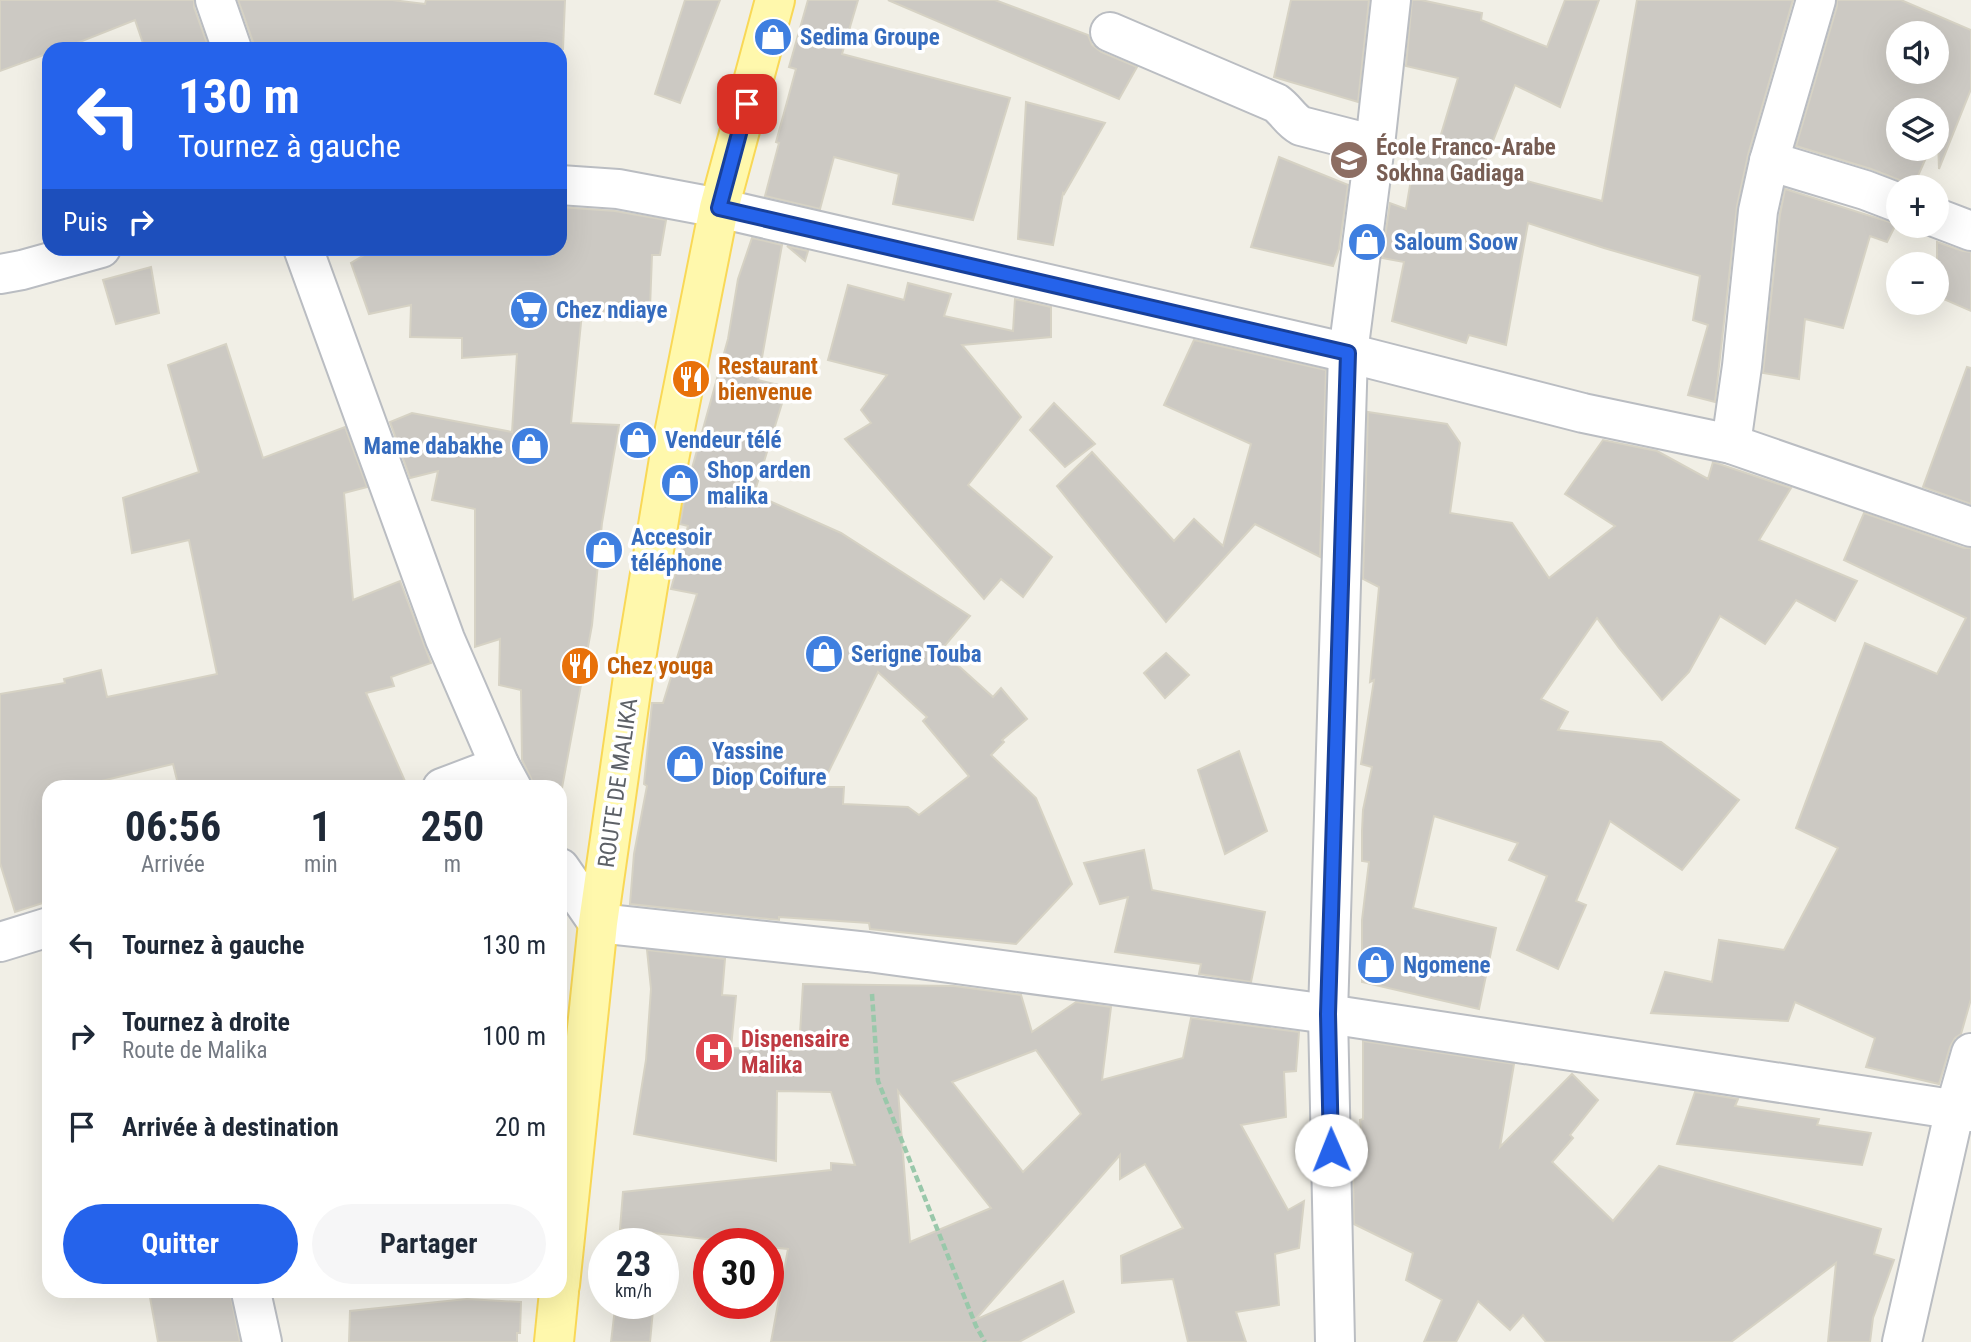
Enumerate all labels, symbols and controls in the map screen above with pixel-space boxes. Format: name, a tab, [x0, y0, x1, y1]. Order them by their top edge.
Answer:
shop icon: Sedima Groupe	[752, 16, 794, 58]
map controls	[1886, 21, 1949, 315]
button: sound	[1886, 21, 1949, 84]
place label: Sedima Groupe	[800, 24, 940, 51]
text: 130 m	[178, 68, 300, 125]
icon: left	[63, 70, 154, 161]
pin	[717, 74, 777, 134]
icon: arrive	[728, 85, 766, 123]
button: layers	[1886, 98, 1949, 161]
text: Tournez à gauche	[178, 127, 401, 165]
place label: École Franco-Arabe Sokhna Gadiaga	[1376, 133, 1556, 187]
school or university icon: École Franco-Arabe Sokhna Gadiaga	[1328, 139, 1370, 181]
button: +	[1886, 175, 1949, 238]
icon: right	[122, 203, 160, 241]
text: Puis	[63, 207, 108, 237]
shop icon: Saloum Soow	[1346, 221, 1388, 263]
place label: Saloum Soow	[1394, 229, 1518, 256]
button: −	[1886, 252, 1949, 315]
supermarket icon: Chez ndiaye	[508, 289, 550, 331]
place label: Chez ndiaye	[556, 297, 667, 324]
place label: Restaurant bienvenue	[718, 353, 818, 406]
restaurant icon: Restaurant bienvenue	[670, 358, 712, 400]
shop icon: Vendeur télé	[617, 419, 659, 461]
shop icon: Mame dabakhe	[509, 425, 551, 467]
place label: Vendeur télé	[665, 427, 782, 454]
place label: Mame dabakhe	[364, 433, 503, 460]
place label: Shop arden malika	[707, 457, 811, 510]
shop icon: Shop arden malika	[659, 462, 701, 504]
place label: Accesoir téléphone	[631, 524, 722, 577]
shop icon: Accesoir téléphone	[583, 529, 625, 571]
shop icon: Serigne Touba	[803, 633, 845, 675]
place label: Serigne Touba	[851, 641, 982, 668]
restaurant icon: Chez youga	[559, 645, 601, 687]
place label: Chez youga	[607, 653, 714, 680]
street label: ROUTE DE MALIKA	[593, 697, 643, 869]
place label: Yassine Diop Coifure	[712, 738, 827, 791]
shop icon: Yassine Diop Coifure	[664, 743, 706, 785]
text: 06:56	[125, 802, 221, 851]
text: 1	[310, 802, 331, 851]
text: 250	[420, 802, 484, 851]
text: Arrivée	[141, 851, 205, 878]
text: min	[304, 851, 338, 878]
text: m	[444, 851, 461, 878]
icon: left	[63, 926, 101, 964]
text: Tournez à gauche	[122, 930, 304, 960]
text: 130 m	[482, 930, 546, 960]
shop icon: Ngomene	[1355, 944, 1397, 986]
place label: Ngomene	[1403, 952, 1491, 979]
text: Tournez à droite	[122, 1007, 290, 1037]
icon: right	[63, 1017, 101, 1055]
text: 100 m	[482, 1021, 546, 1051]
place label: Dispensaire Malika	[741, 1026, 849, 1079]
hospital icon: Dispensaire Malika	[693, 1031, 735, 1073]
text: Route de Malika	[122, 1037, 268, 1064]
icon: arrive	[63, 1108, 101, 1146]
text: Arrivée à destination	[122, 1112, 339, 1142]
text: 20 m	[495, 1112, 546, 1142]
position arrow	[1294, 1113, 1368, 1187]
button: Quitter	[63, 1204, 298, 1284]
button: Partager	[312, 1204, 546, 1284]
speed limit sign: 30	[693, 1228, 784, 1319]
text: 23	[616, 1244, 651, 1285]
text: km/h	[615, 1280, 652, 1301]

